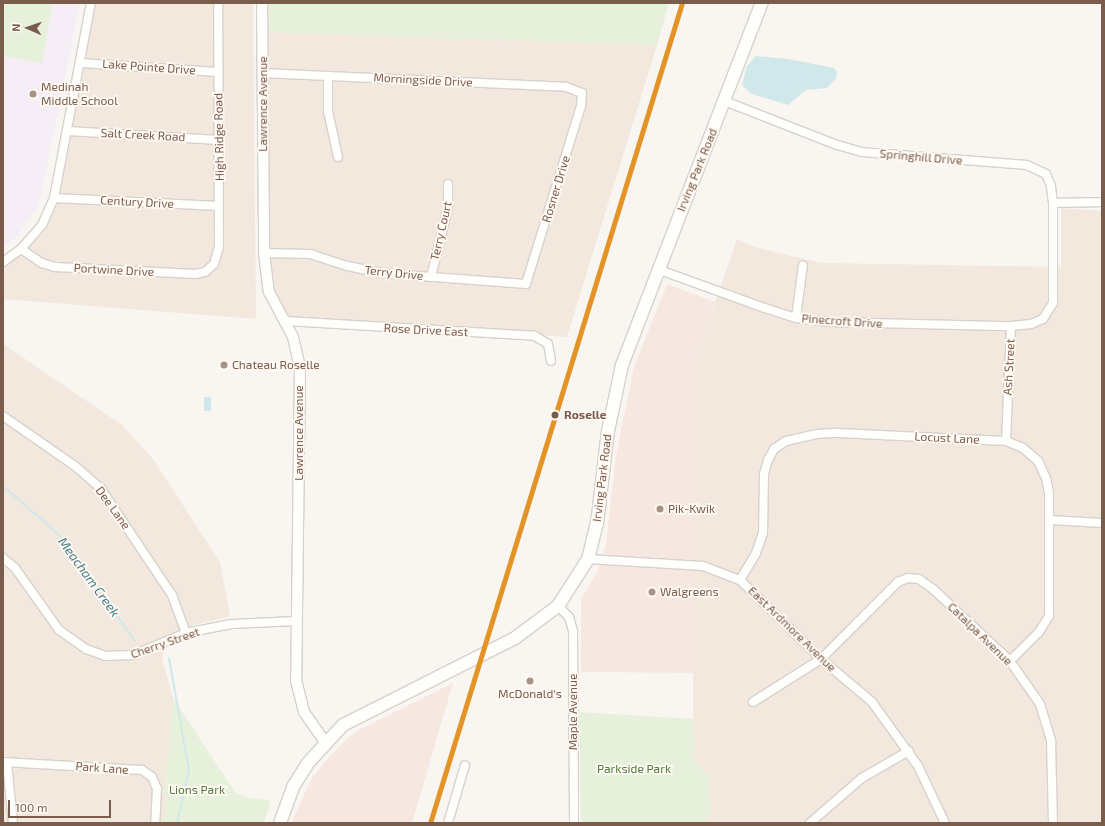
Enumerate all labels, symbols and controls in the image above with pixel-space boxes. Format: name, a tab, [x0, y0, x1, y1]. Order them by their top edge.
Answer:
north arrow	[8, 8, 48, 48]
text: N	[9, 23, 22, 32]
street label: Lawrence Avenue	[256, 56, 270, 152]
street label: Lake Pointe Drive	[102, 57, 196, 77]
street label: Morningside Drive	[373, 70, 473, 90]
place label: Medinah Middle School	[41, 80, 118, 108]
marker: Medinah Middle School	[28, 89, 38, 99]
street label: High Ridge Road	[211, 93, 227, 181]
street label: Salt Creek Road	[100, 126, 186, 144]
street label: Irving Park Road	[674, 126, 720, 214]
street label: Springhill Drive	[879, 146, 963, 168]
street label: Rosner Drive	[539, 154, 573, 224]
street label: Century Drive	[100, 193, 174, 211]
street label: Terry Court	[427, 200, 455, 262]
street label: Portwine Drive	[73, 261, 155, 279]
street label: Terry Drive	[364, 263, 424, 283]
street label: Pinecroft Drive	[801, 311, 883, 331]
street label: Rose Drive East	[383, 321, 469, 339]
street label: Ash Street	[1000, 338, 1018, 396]
place label: Chateau Roselle	[232, 358, 320, 372]
marker: Chateau Roselle	[219, 360, 229, 370]
street label: Lawrence Avenue	[292, 385, 306, 481]
marker: Roselle	[548, 408, 562, 422]
place label: Roselle	[564, 408, 607, 422]
street label: Locust Lane	[914, 429, 980, 447]
street label: Irving Park Road	[589, 433, 615, 523]
street label: Dee Lane	[93, 484, 133, 532]
place label: Pik-Kwik	[668, 502, 715, 516]
marker: Pik-Kwik	[655, 504, 665, 514]
water label: Meacham Creek	[55, 534, 123, 620]
street label: East Ardmore Avenue	[745, 583, 839, 675]
place label: Walgreens	[660, 585, 719, 599]
marker: Walgreens	[647, 587, 657, 597]
street label: Catalpa Avenue	[945, 599, 1015, 669]
street label: Cherry Street	[128, 624, 202, 662]
street label: Maple Avenue	[566, 674, 580, 750]
marker: McDonald's	[525, 676, 535, 686]
place label: McDonald's	[498, 687, 562, 701]
street label: Park Lane	[75, 759, 129, 777]
park label: Parkside Park	[597, 762, 671, 776]
park label: Lions Park	[169, 783, 225, 797]
scale bar	[10, 792, 113, 818]
text: 100 m	[15, 800, 47, 814]

